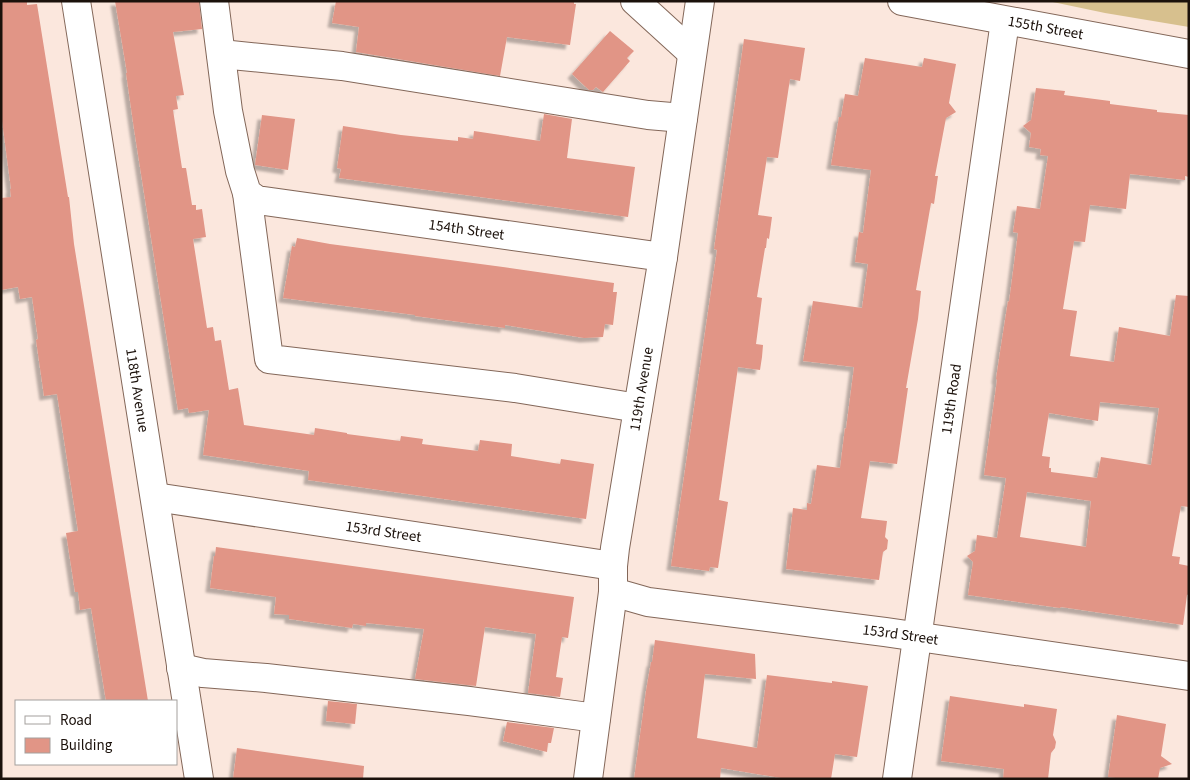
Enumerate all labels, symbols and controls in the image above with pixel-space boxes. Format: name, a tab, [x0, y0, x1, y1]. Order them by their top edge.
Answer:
street label: 155th Street	[1006, 11, 1085, 45]
street label: 154th Street	[427, 214, 506, 246]
street label: 119th Avenue	[624, 345, 659, 433]
street label: 118th Avenue	[120, 347, 154, 434]
street label: 119th Road	[936, 362, 967, 435]
street label: 153rd Street	[344, 516, 423, 548]
street label: 153rd Street	[861, 619, 940, 651]
legend	[15, 700, 178, 765]
text: Road	[60, 710, 92, 731]
text: Building	[60, 735, 113, 756]

